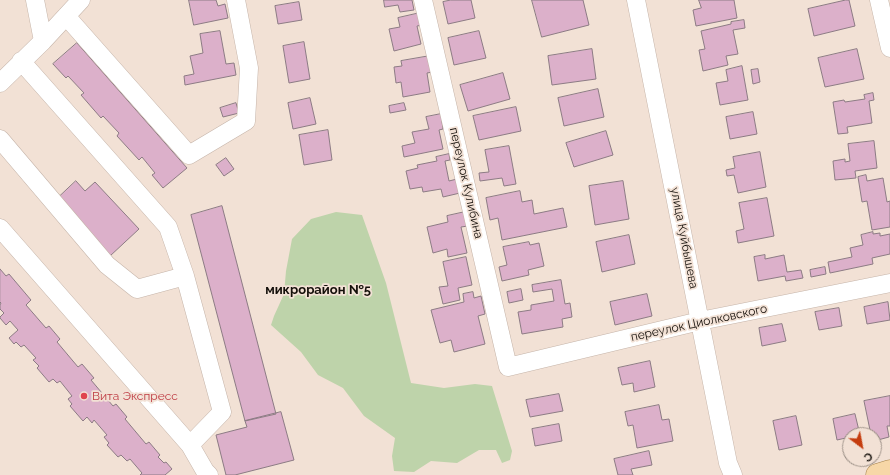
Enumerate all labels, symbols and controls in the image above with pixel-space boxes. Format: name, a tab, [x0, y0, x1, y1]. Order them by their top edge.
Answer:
street label: переулок Кулибина	[446, 126, 486, 240]
street label: улица Куйбышева	[667, 186, 701, 290]
district label: микрорайон №5	[265, 282, 371, 298]
street label: переулок Циолковского	[630, 302, 768, 344]
place label: Вита Экспресс	[92, 389, 178, 403]
marker: Вита Экспресс	[79, 391, 89, 401]
north arrow	[842, 427, 882, 467]
text: С	[861, 449, 875, 464]

